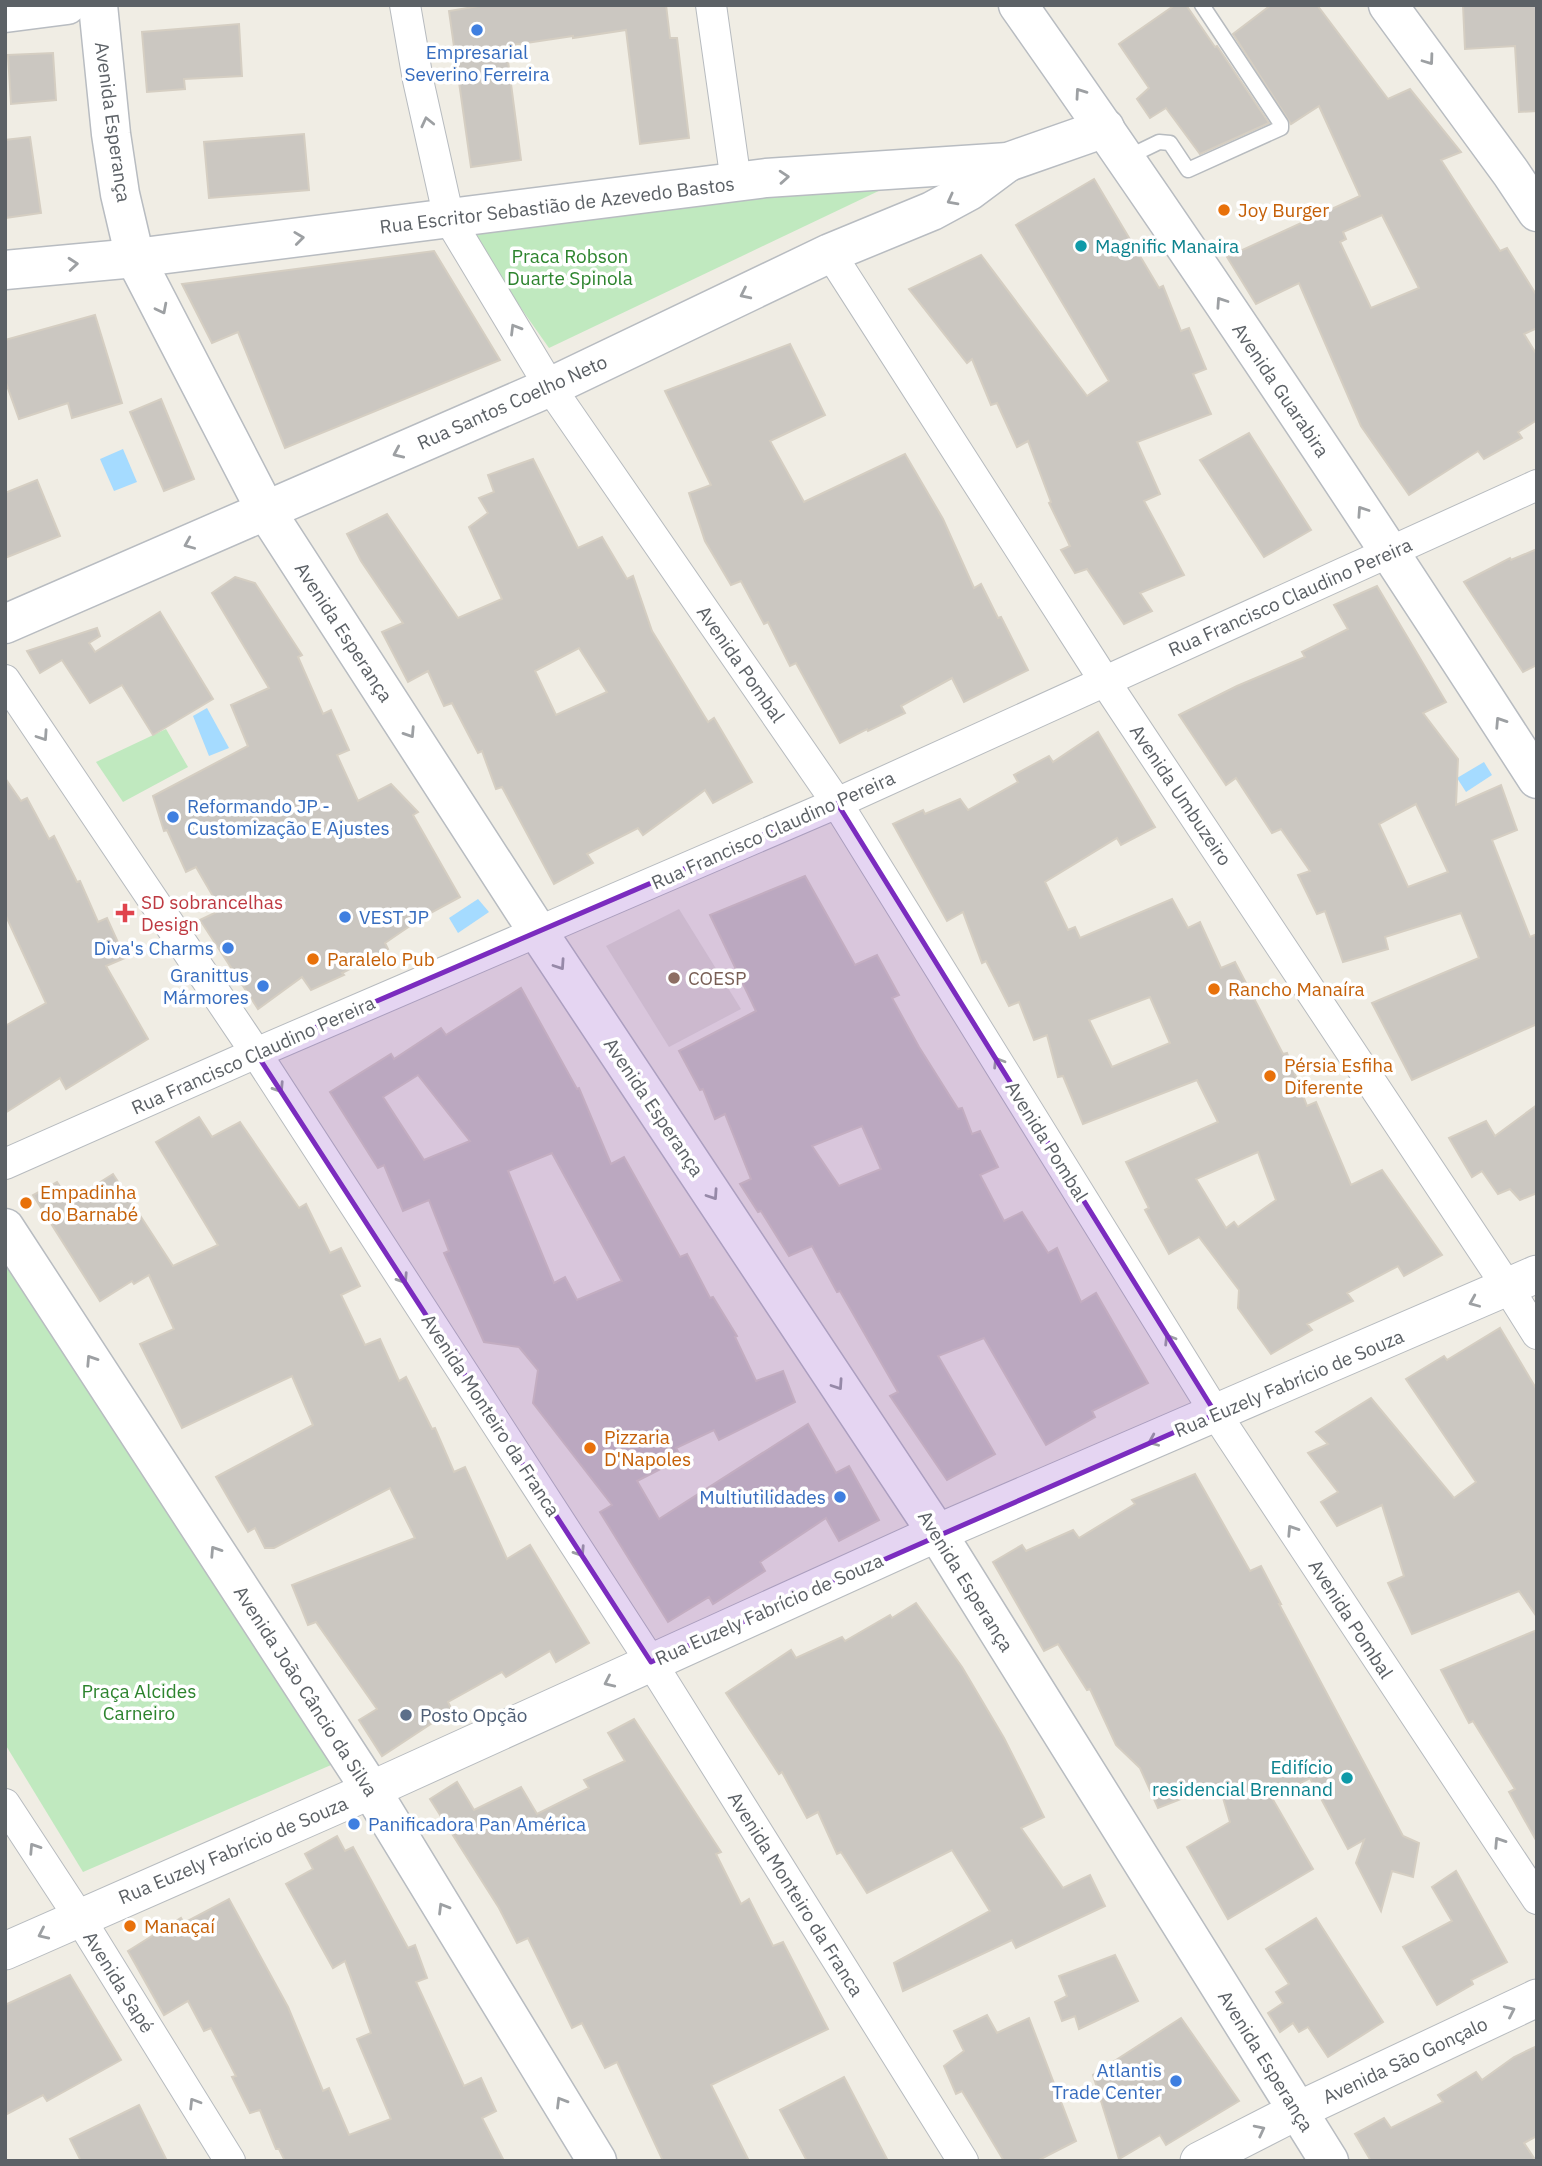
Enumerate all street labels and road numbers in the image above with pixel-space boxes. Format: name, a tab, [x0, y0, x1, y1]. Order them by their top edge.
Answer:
street label: Avenida Esperança	[90, 40, 136, 204]
street label: Rua Escritor Sebastião de Azevedo Bastos	[378, 171, 736, 239]
street label: Avenida Guarabira	[1227, 318, 1335, 462]
street label: Rua Santos Coelho Neto	[413, 349, 611, 455]
street label: Rua Francisco Claudino Pereira	[1165, 532, 1415, 662]
street label: Avenida Esperança	[290, 558, 398, 706]
street label: Avenida Pombal	[692, 601, 790, 727]
street label: Avenida Umbuzeiro	[1125, 720, 1237, 870]
street label: Rua Francisco Claudino Pereira	[648, 765, 898, 895]
street label: Rua Francisco Claudino Pereira	[128, 990, 378, 1120]
street label: Avenida Esperança	[599, 1033, 709, 1181]
street label: Avenida Pombal	[1000, 1076, 1094, 1206]
street label: Avenida Monteiro da Franca	[416, 1309, 566, 1521]
street label: Rua Euzely Fabrício de Souza	[1171, 1324, 1407, 1442]
street label: Avenida Esperança	[913, 1506, 1019, 1656]
street label: Rua Euzely Fabrício de Souza	[651, 1548, 887, 1670]
street label: Avenida Pombal	[1304, 1555, 1398, 1683]
street label: Avenida João Câncio da Silva	[229, 1581, 383, 1801]
street label: Avenida Monteiro da Franca	[723, 1787, 869, 2001]
street label: Rua Euzely Fabrício de Souza	[115, 1791, 351, 1909]
street label: Avenida Sapé	[78, 1927, 160, 2037]
street label: Avenida Esperança	[1213, 1986, 1319, 2136]
street label: Avenida São Gonçalo	[1319, 2011, 1491, 2109]

